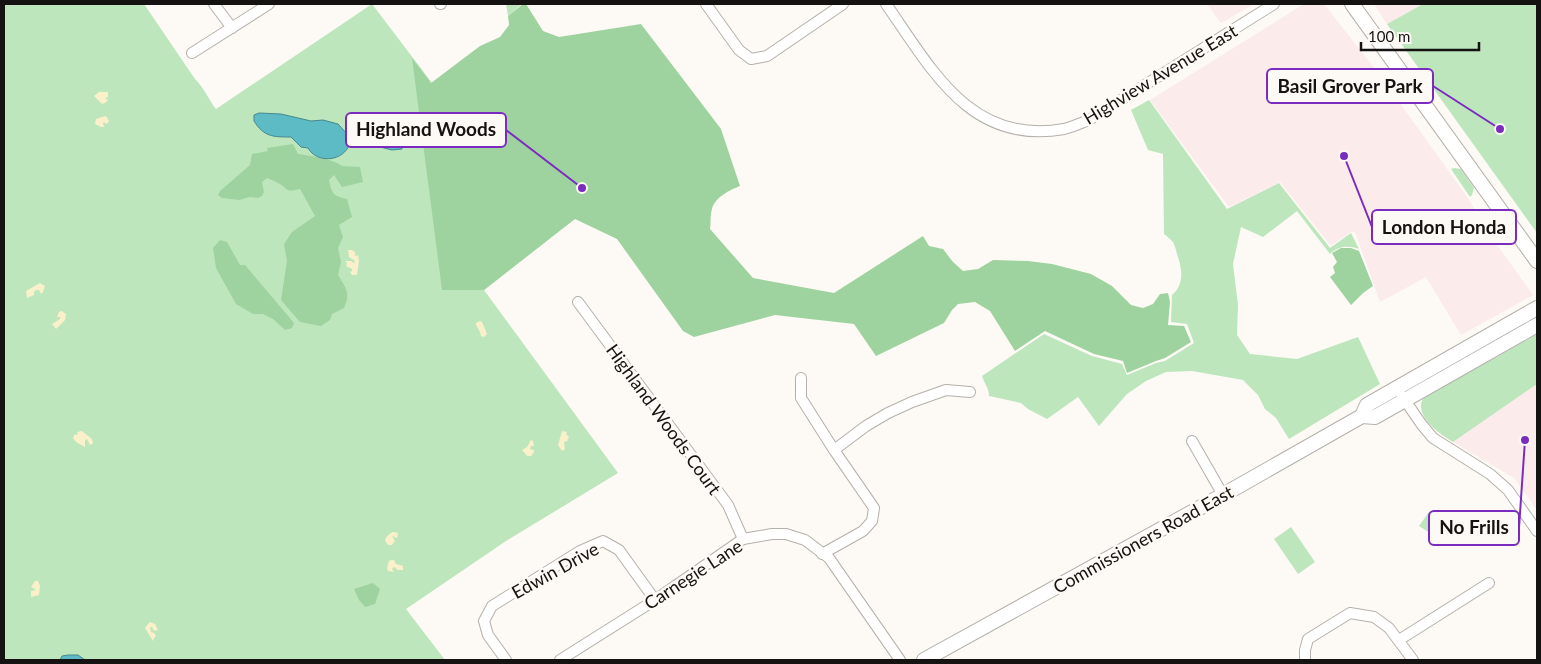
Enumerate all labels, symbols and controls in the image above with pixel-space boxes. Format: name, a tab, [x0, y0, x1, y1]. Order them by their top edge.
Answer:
street label: Highview Avenue East	[1079, 19, 1241, 129]
scale bar	[1361, 20, 1478, 52]
text: 100 m	[1368, 27, 1410, 45]
callout: Basil Grover Park	[1267, 69, 1433, 103]
text: Basil Grover Park	[1277, 74, 1423, 97]
callout: Highland Woods	[346, 113, 506, 147]
text: Highland Woods	[356, 117, 496, 140]
callout: London Honda	[1372, 210, 1516, 244]
text: London Honda	[1382, 215, 1506, 238]
street label: Highland Woods Court	[602, 339, 726, 499]
street label: Commissioners Road East	[1049, 480, 1237, 598]
callout: No Frills	[1429, 511, 1519, 545]
text: No Frills	[1439, 515, 1509, 538]
street label: Carnegie Lane	[640, 534, 746, 614]
street label: Edwin Drive	[508, 537, 602, 603]

